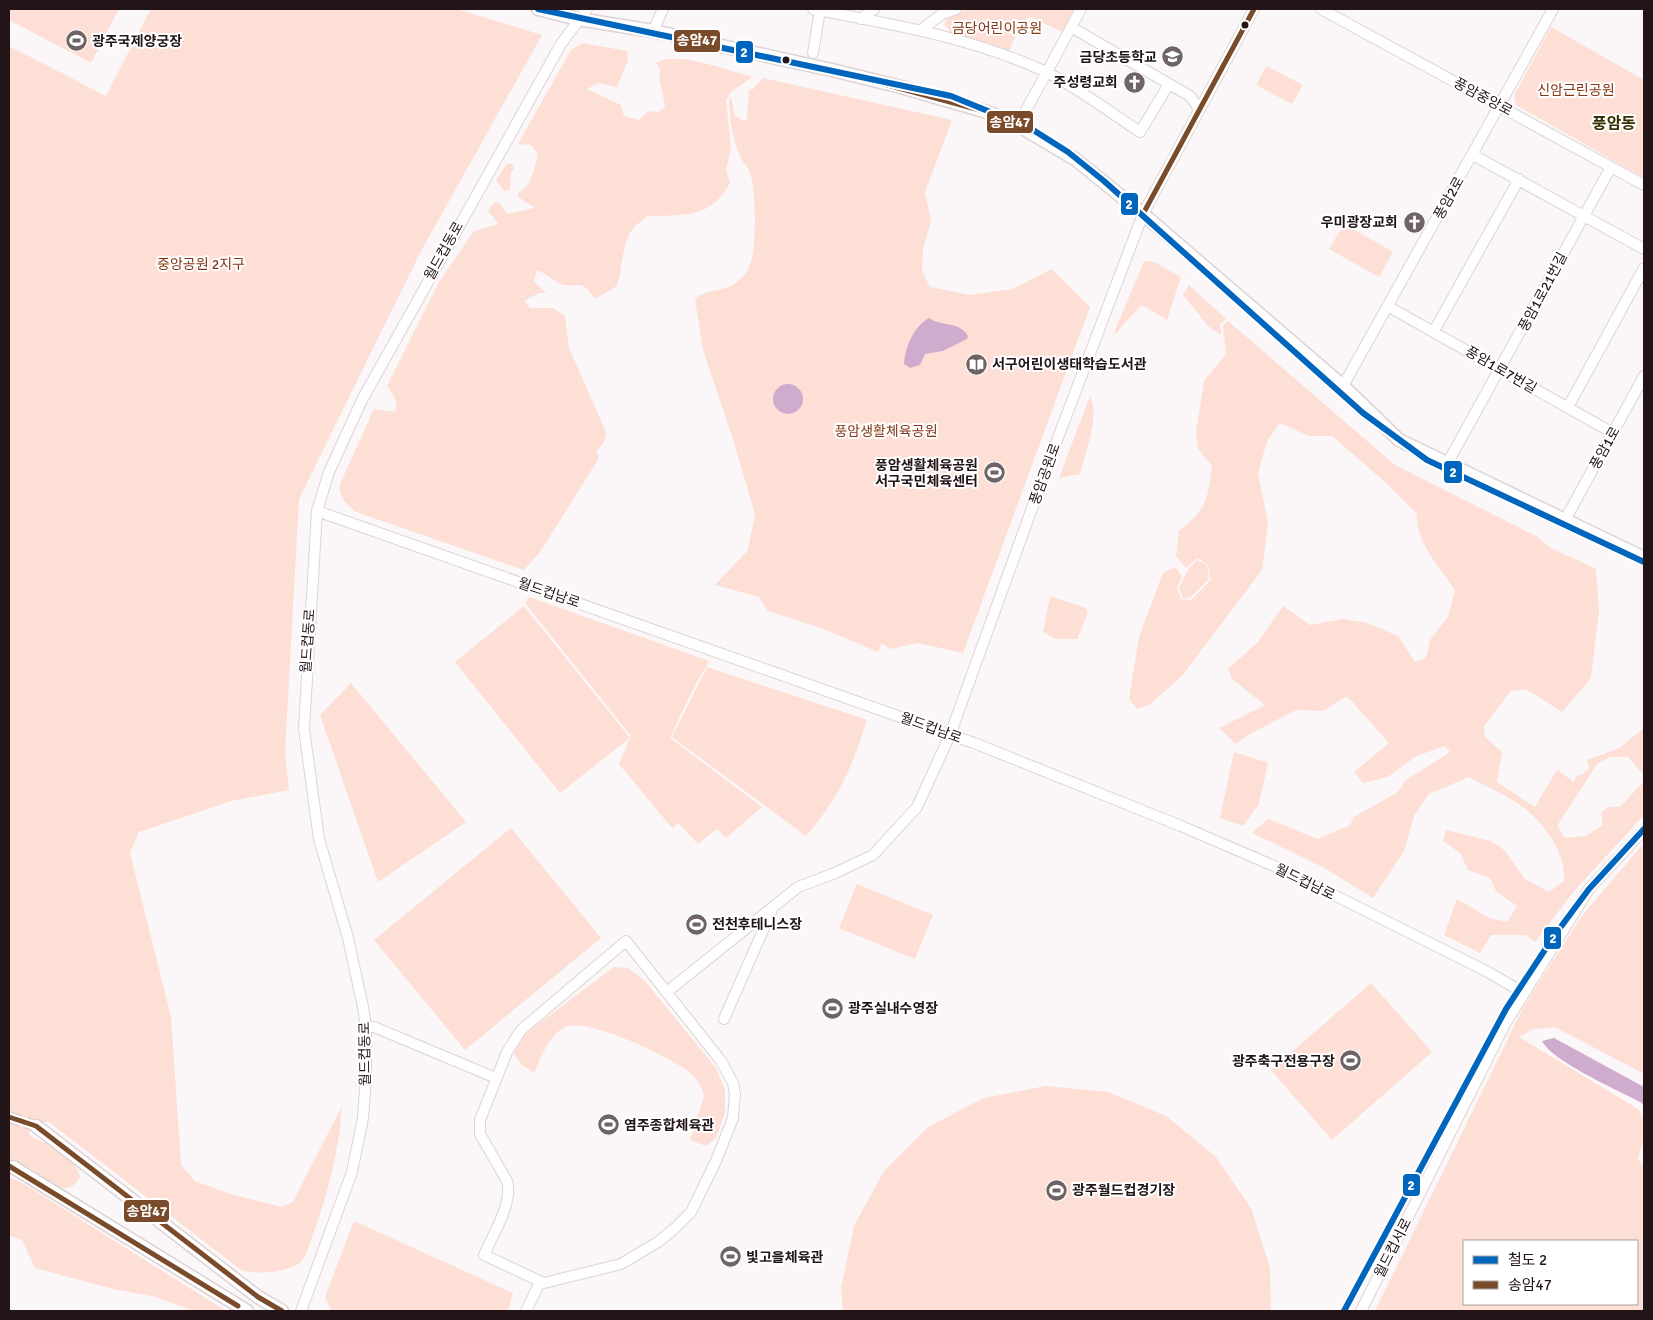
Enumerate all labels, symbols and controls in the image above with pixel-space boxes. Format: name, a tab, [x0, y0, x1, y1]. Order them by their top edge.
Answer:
park label: 금당어린이공원	[952, 20, 1042, 37]
unlabelled marker	[1240, 20, 1250, 30]
sports icon: 광주국제양궁장	[64, 29, 88, 53]
line badge: 송암47	[673, 29, 721, 53]
text: 송암47	[677, 32, 718, 49]
place label: 광주국제양궁장	[92, 33, 182, 50]
line badge: 2	[735, 40, 754, 64]
text: 2	[740, 44, 748, 61]
school or university icon: 금당초등학교	[1161, 45, 1185, 69]
place label: 금당초등학교	[1080, 49, 1157, 66]
unlabelled marker	[781, 55, 791, 65]
church icon: 주성령교회	[1122, 70, 1146, 94]
place label: 주성령교회	[1054, 74, 1118, 91]
street label: 풍암중앙로	[1451, 74, 1516, 120]
park label: 신암근린공원	[1537, 82, 1615, 99]
line badge: 송암47	[986, 110, 1034, 134]
text: 송암47	[990, 114, 1031, 131]
district label: 풍암동	[1592, 114, 1636, 134]
street label: 풍암2로	[1430, 174, 1468, 222]
line badge: 2	[1120, 192, 1139, 216]
text: 2	[1125, 196, 1133, 213]
church icon: 우미광장교회	[1402, 210, 1426, 234]
place label: 우미광장교회	[1321, 214, 1398, 231]
street label: 월드컵동로	[421, 219, 467, 283]
street label: 풍암1로21번길	[1515, 250, 1571, 334]
park label: 중앙공원 2지구	[157, 256, 245, 273]
street label: 풍암1로7번길	[1462, 343, 1540, 397]
library icon: 서구어린이생태학습도서관	[964, 352, 988, 376]
place label: 서구어린이생태학습도서관	[992, 356, 1147, 373]
park label: 풍암생활체육공원	[834, 423, 938, 440]
street label: 풍암1로	[1586, 424, 1624, 472]
street label: 풍암공원로	[1026, 441, 1064, 507]
place label: 풍암생활체육공원 서구국민체육센터	[875, 457, 978, 490]
line badge: 2	[1443, 460, 1463, 484]
sports icon: 풍암생활체육공원 서구국민체육센터	[982, 461, 1006, 485]
text: 2	[1449, 464, 1457, 481]
street label: 월드컵남로	[516, 574, 582, 612]
street label: 월드컵동로	[297, 608, 319, 674]
street label: 월드컵남로	[898, 709, 964, 747]
street label: 월드컵남로	[1272, 860, 1338, 904]
sports icon: 전천후테니스장	[684, 912, 708, 936]
place label: 전천후테니스장	[712, 916, 802, 933]
line badge: 2	[1543, 926, 1562, 950]
text: 2	[1549, 930, 1557, 947]
sports icon: 광주실내수영장	[820, 996, 844, 1020]
place label: 광주실내수영장	[848, 1000, 938, 1017]
street label: 월드컵동로	[356, 1022, 374, 1086]
sports icon: 광주축구전용구장	[1339, 1049, 1363, 1073]
place label: 광주축구전용구장	[1232, 1053, 1335, 1070]
sports icon: 염주종합체육관	[596, 1113, 620, 1137]
place label: 염주종합체육관	[624, 1117, 714, 1134]
line badge: 2	[1402, 1173, 1421, 1197]
text: 2	[1407, 1177, 1415, 1194]
sports icon: 광주월드컵경기장	[1044, 1178, 1068, 1202]
place label: 광주월드컵경기장	[1072, 1182, 1175, 1199]
line badge: 송암47	[123, 1199, 170, 1223]
text: 송암47	[127, 1203, 168, 1220]
street label: 월드컵서로	[1371, 1215, 1415, 1281]
legend	[1463, 1240, 1638, 1305]
sports icon: 빛고을체육관	[718, 1245, 742, 1269]
place label: 빛고을체육관	[746, 1249, 823, 1266]
text: 철도 2	[1508, 1251, 1547, 1269]
text: 송암47	[1508, 1276, 1552, 1294]

